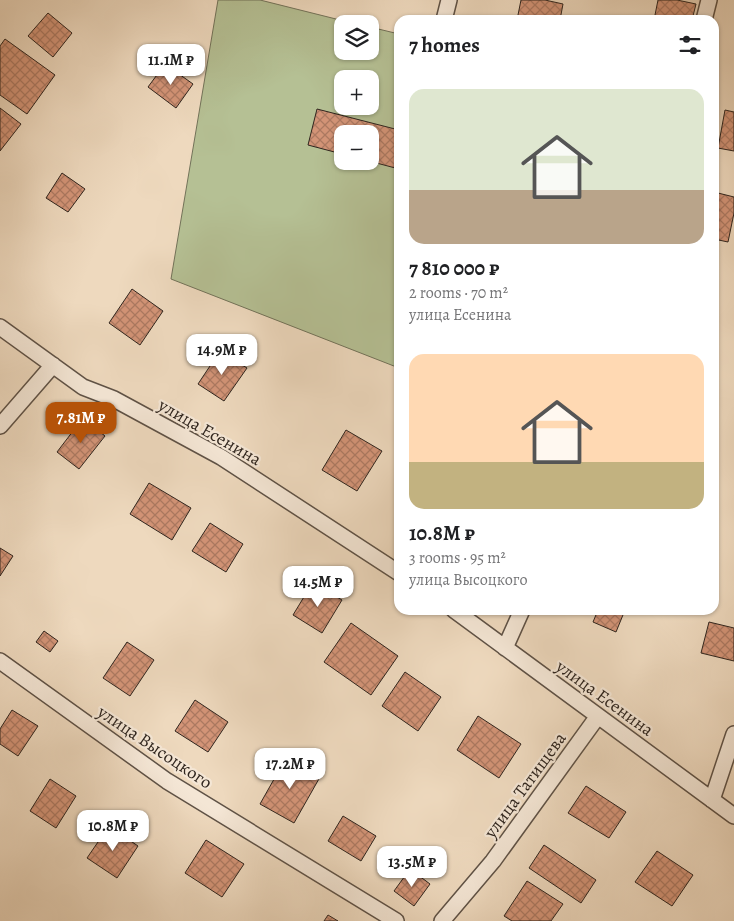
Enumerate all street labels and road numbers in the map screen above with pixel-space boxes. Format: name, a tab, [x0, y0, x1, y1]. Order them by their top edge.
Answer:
street label: улица Есенина	[153, 392, 266, 472]
street label: улица Есенина	[551, 654, 659, 742]
street label: улица Высоцкого	[92, 699, 217, 794]
street label: улица Татищева	[478, 727, 572, 843]

